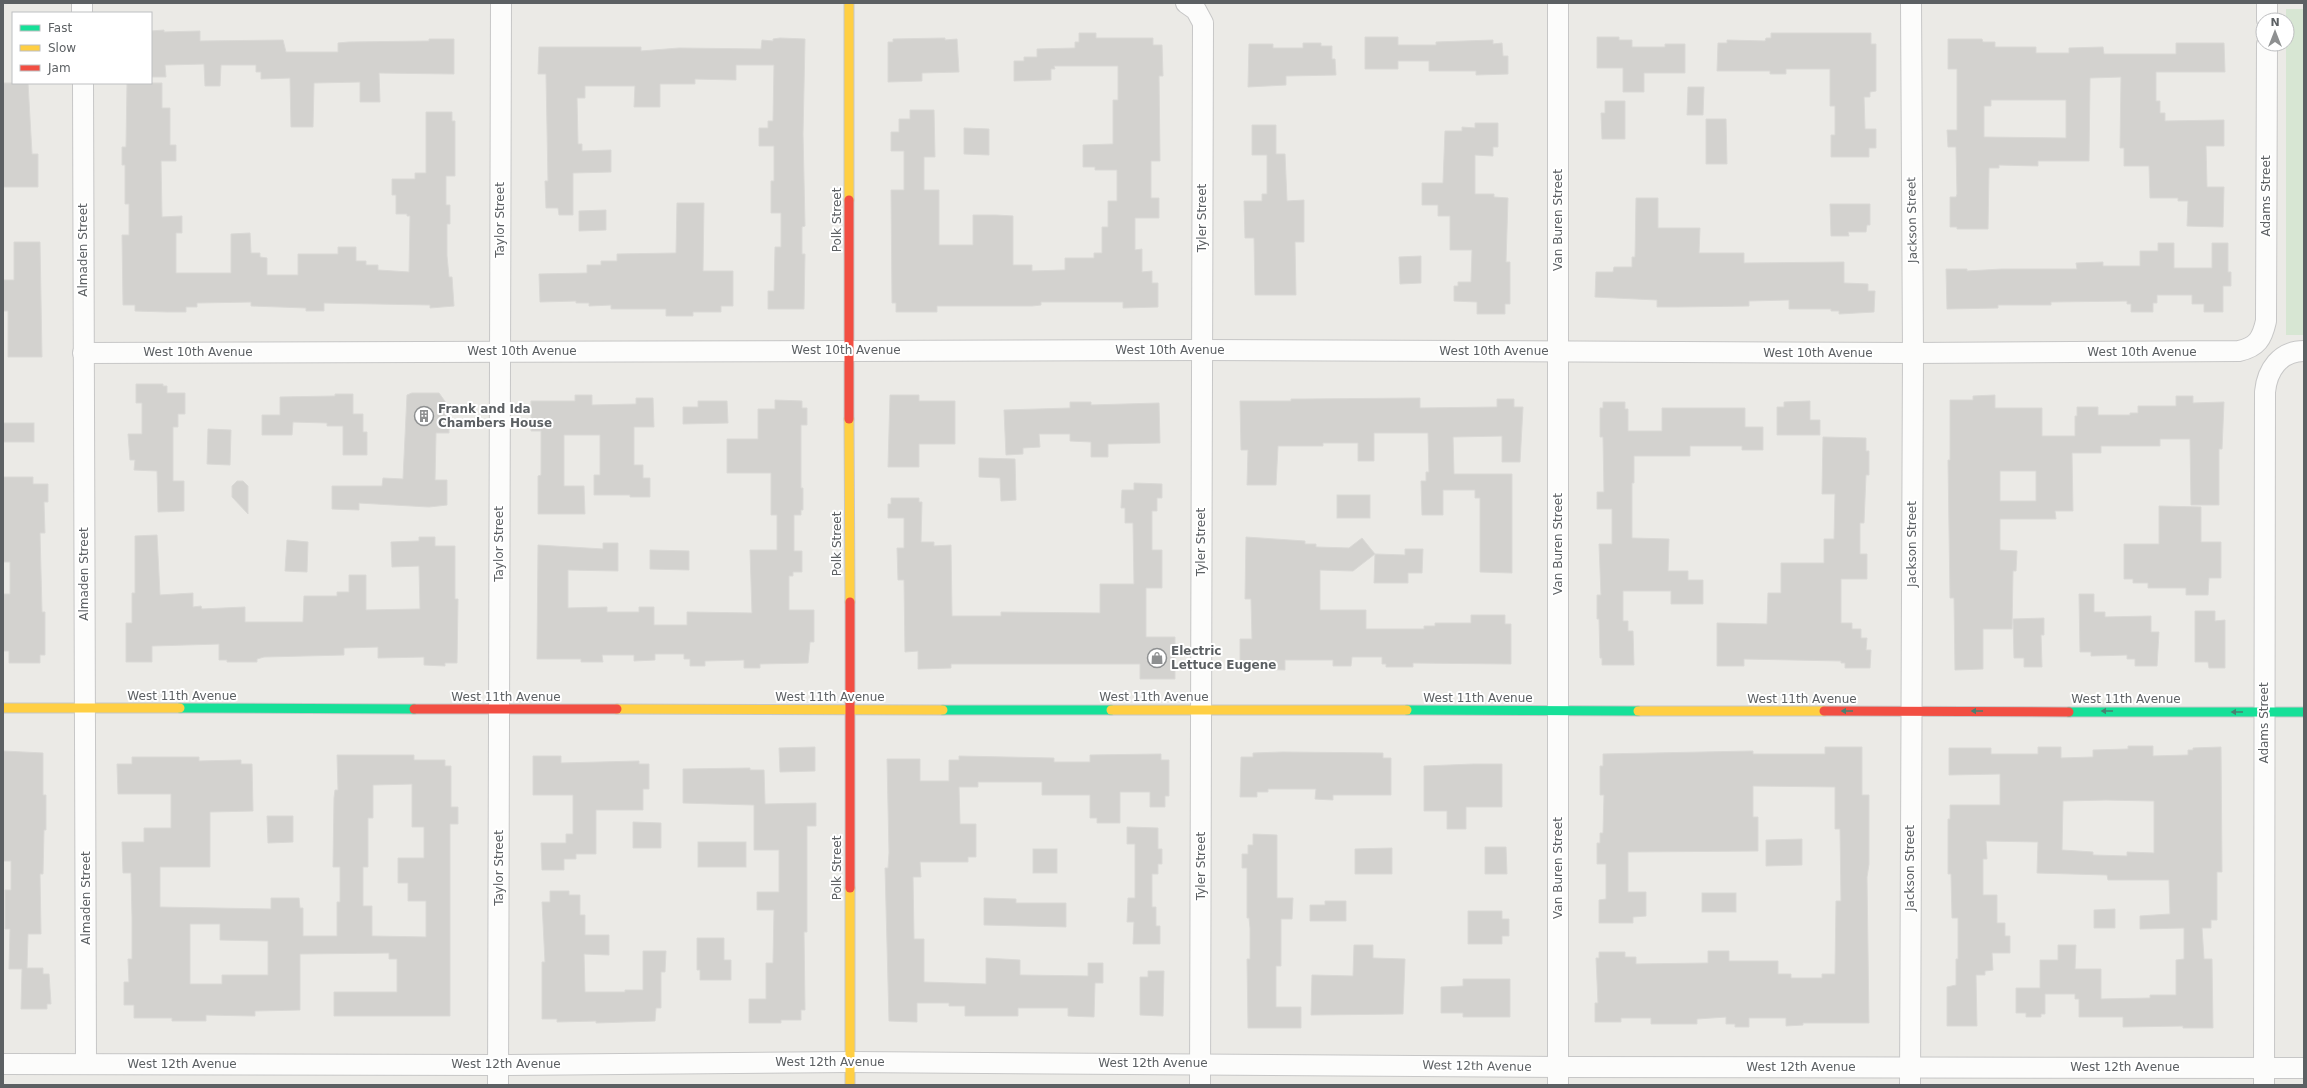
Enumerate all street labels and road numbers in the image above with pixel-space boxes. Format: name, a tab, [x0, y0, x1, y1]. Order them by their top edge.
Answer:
street label: Adams Street	[2259, 155, 2273, 237]
street label: Van Buren Street	[1551, 169, 1565, 271]
street label: Jackson Street	[1904, 177, 1920, 264]
street label: Taylor Street	[493, 182, 507, 259]
street label: Tyler Street	[1195, 183, 1209, 253]
street label: Polk Street	[830, 187, 844, 252]
street label: Almaden Street	[76, 203, 90, 297]
street label: West 10th Avenue	[791, 343, 901, 357]
street label: West 10th Avenue	[1115, 343, 1225, 357]
street label: West 10th Avenue	[467, 344, 577, 358]
street label: West 10th Avenue	[1439, 344, 1549, 358]
street label: West 10th Avenue	[143, 345, 253, 359]
street label: West 10th Avenue	[2087, 345, 2197, 359]
street label: West 10th Avenue	[1763, 346, 1873, 360]
street label: Van Buren Street	[1551, 493, 1565, 595]
street label: Jackson Street	[1905, 501, 1919, 588]
street label: Taylor Street	[492, 506, 506, 583]
street label: Tyler Street	[1194, 507, 1208, 577]
street label: Polk Street	[830, 511, 844, 576]
street label: Almaden Street	[77, 527, 91, 621]
street label: Adams Street	[2257, 682, 2271, 764]
street label: West 11th Avenue	[127, 689, 237, 703]
street label: West 11th Avenue	[451, 690, 561, 704]
street label: West 11th Avenue	[775, 690, 885, 704]
street label: West 11th Avenue	[1099, 690, 1209, 704]
street label: West 11th Avenue	[1423, 691, 1533, 705]
street label: West 11th Avenue	[1747, 692, 1857, 706]
street label: West 11th Avenue	[2071, 692, 2181, 706]
street label: Van Buren Street	[1551, 817, 1565, 919]
street label: Jackson Street	[1903, 825, 1917, 912]
street label: Taylor Street	[492, 830, 506, 907]
street label: Tyler Street	[1194, 831, 1208, 901]
street label: Polk Street	[830, 835, 844, 900]
street label: Almaden Street	[79, 851, 93, 945]
street label: West 12th Avenue	[775, 1055, 885, 1069]
street label: West 12th Avenue	[1098, 1056, 1208, 1070]
street label: West 12th Avenue	[127, 1057, 237, 1071]
street label: West 12th Avenue	[451, 1057, 561, 1071]
street label: West 12th Avenue	[1422, 1058, 1532, 1074]
street label: West 12th Avenue	[1746, 1060, 1856, 1074]
street label: West 12th Avenue	[2070, 1060, 2180, 1074]

